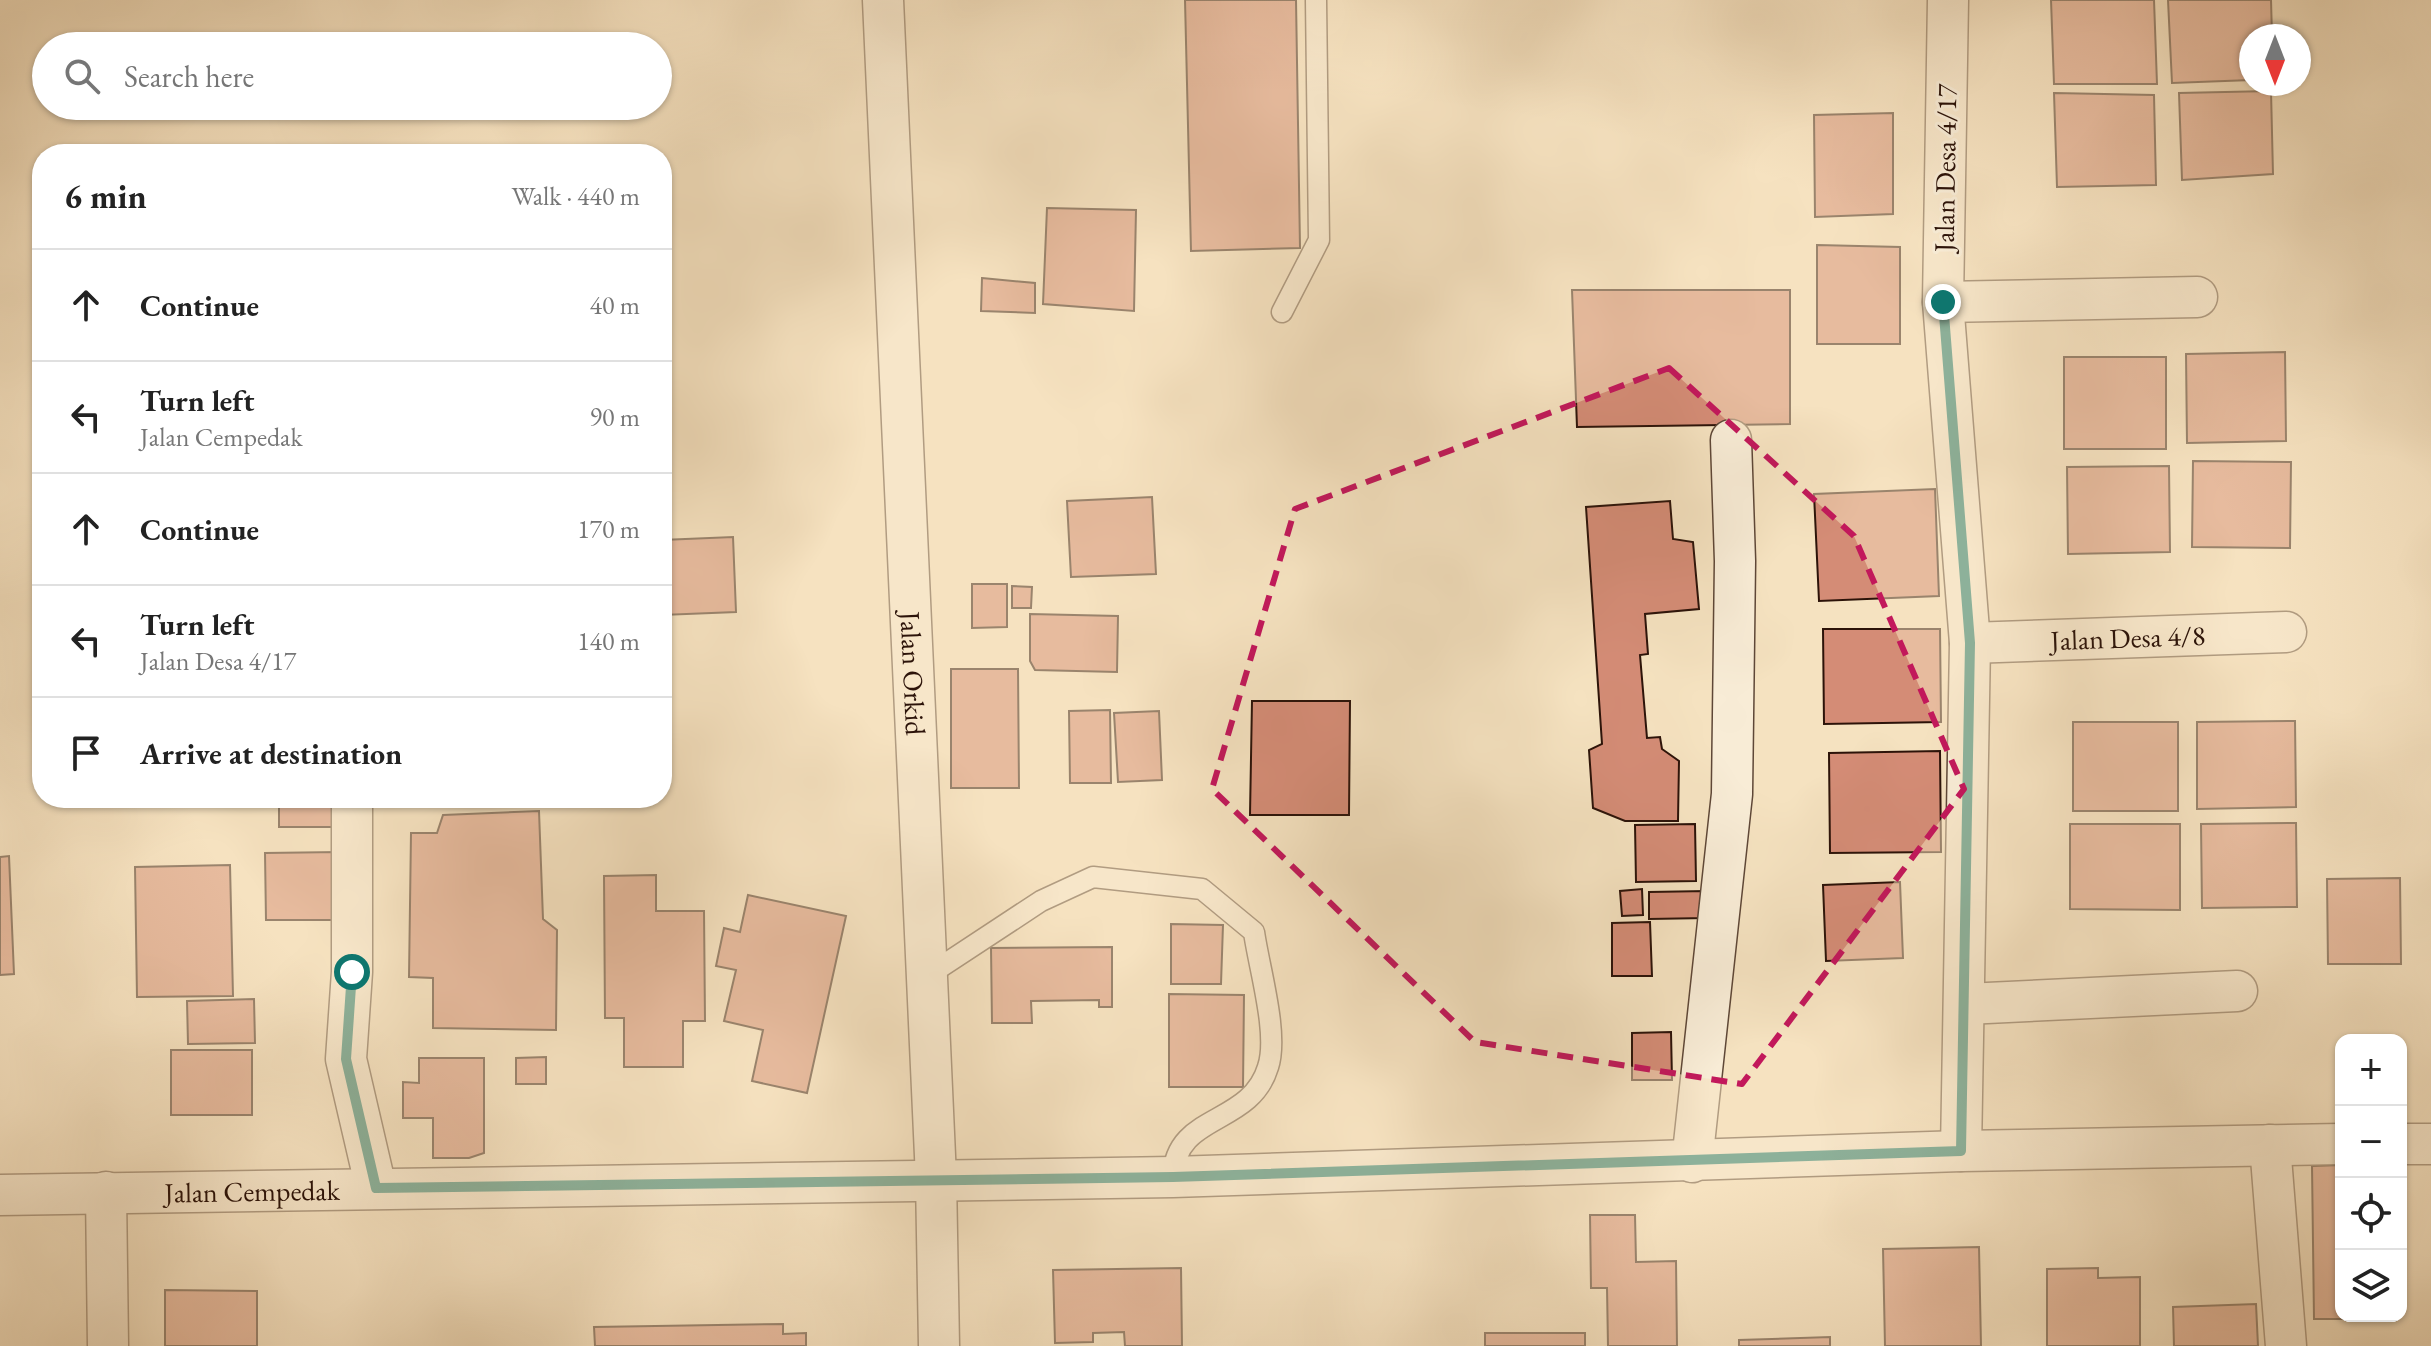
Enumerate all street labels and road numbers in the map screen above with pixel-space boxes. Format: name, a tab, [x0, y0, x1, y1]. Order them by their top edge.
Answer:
street label: Jalan Desa 4/17	[1925, 83, 1964, 254]
street label: Jalan Orkid	[892, 609, 934, 737]
street label: Jalan Desa 4/8	[2048, 617, 2206, 658]
street label: Jalan Cempedak	[162, 1172, 341, 1211]

